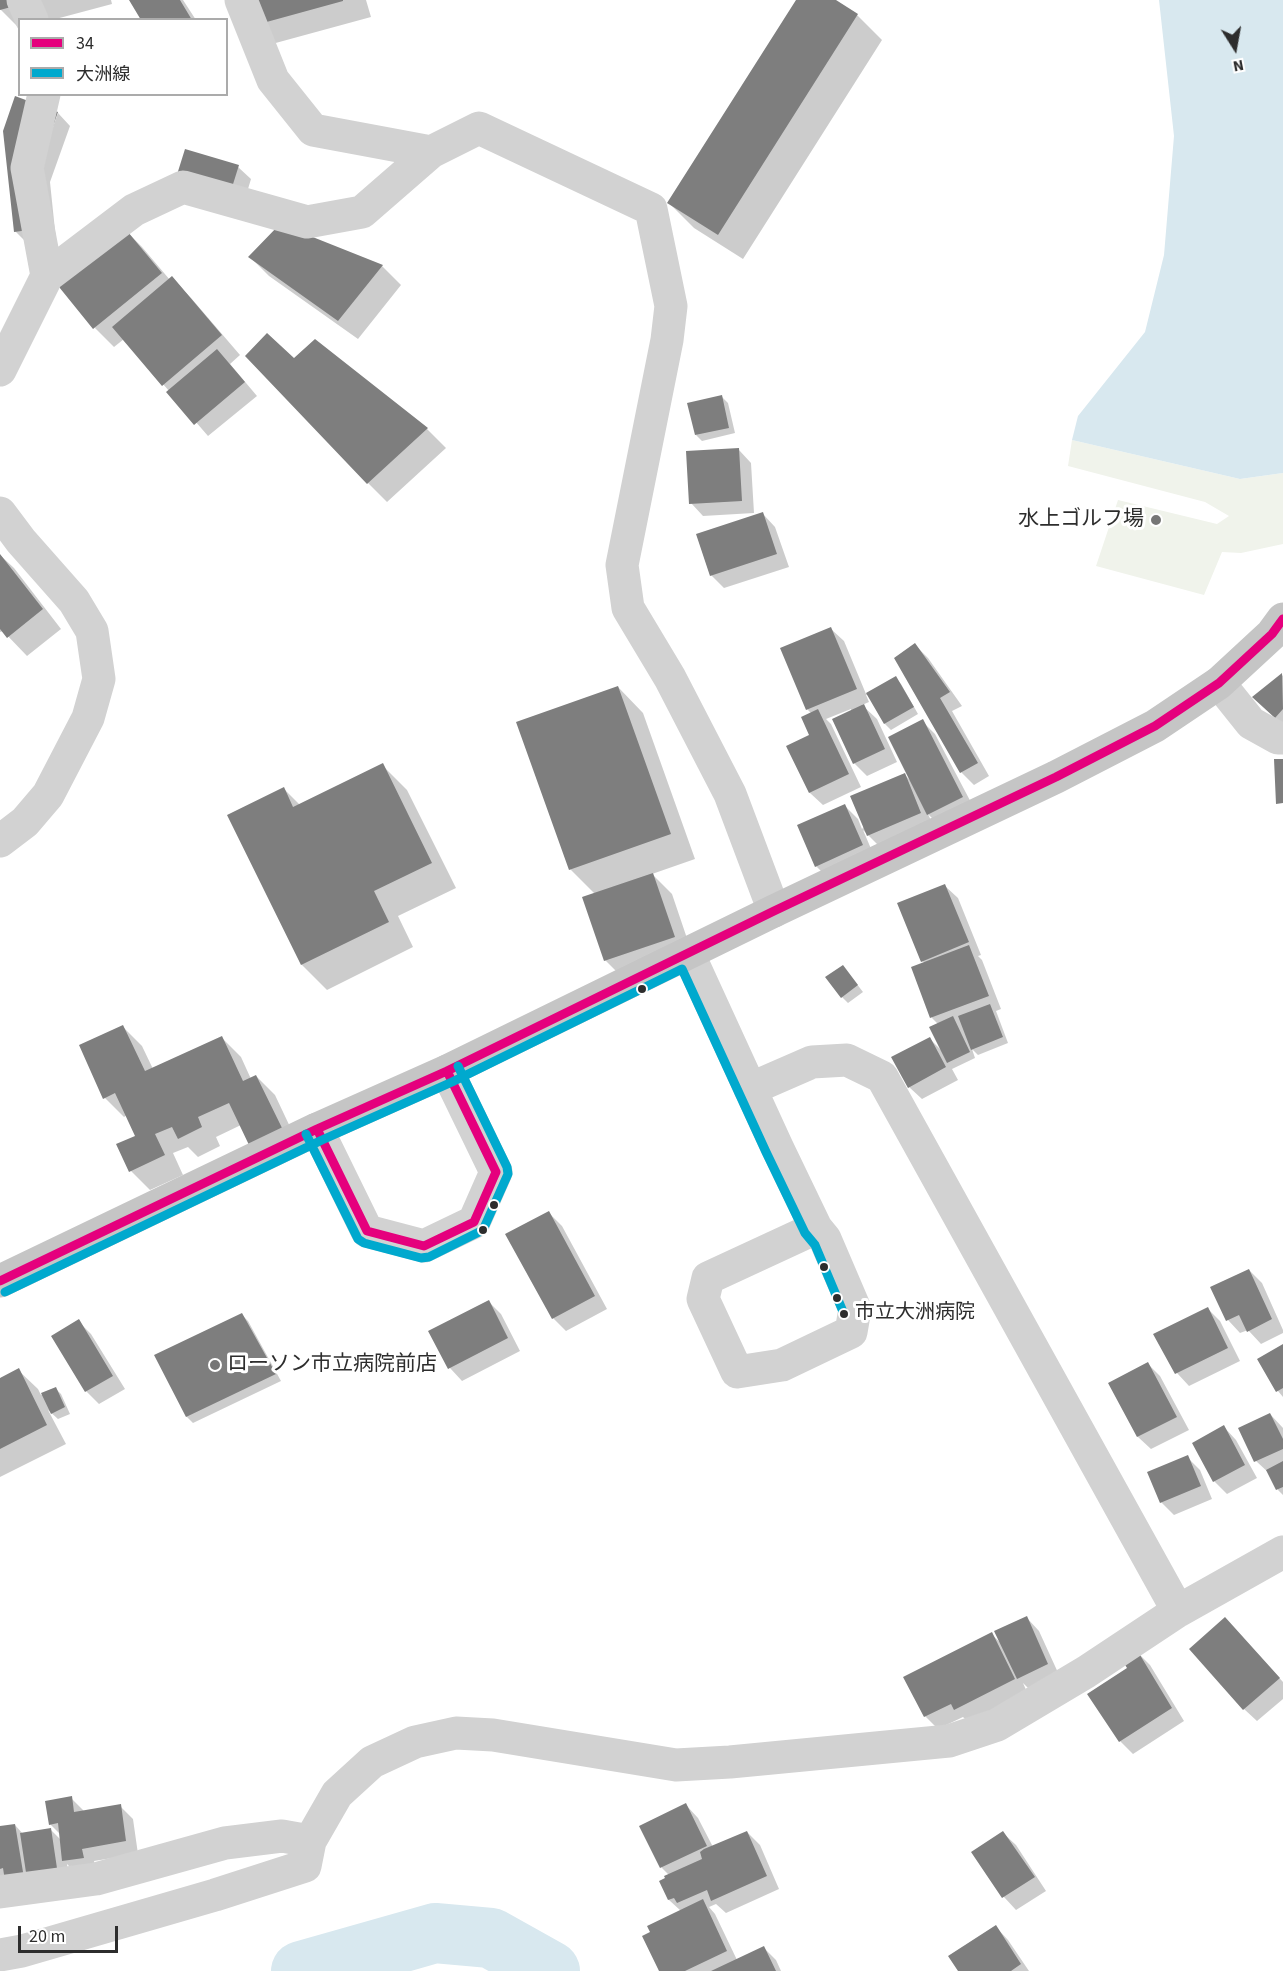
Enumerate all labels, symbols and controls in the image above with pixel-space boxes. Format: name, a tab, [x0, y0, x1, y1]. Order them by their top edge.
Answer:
legend	[18, 18, 228, 96]
north arrow	[1205, 18, 1265, 78]
text: 34	[76, 31, 94, 56]
text: N	[1231, 54, 1246, 77]
text: 大洲線	[76, 62, 130, 87]
place label: 水上ゴルフ場	[1018, 507, 1144, 533]
marker: 水上ゴルフ場	[1149, 513, 1163, 527]
unlabelled marker	[636, 983, 648, 995]
unlabelled marker	[488, 1199, 500, 1211]
unlabelled marker	[477, 1224, 489, 1236]
unlabelled marker	[818, 1261, 830, 1273]
unlabelled marker	[831, 1292, 843, 1304]
place label: 市立大洲病院	[855, 1302, 975, 1326]
marker: 市立大洲病院	[838, 1308, 850, 1320]
place label: ローソン市立病院前店	[227, 1352, 437, 1378]
marker: ローソン市立病院前店	[208, 1358, 222, 1372]
scale bar	[21, 1914, 122, 1952]
text: 20 m	[29, 1924, 65, 1949]

